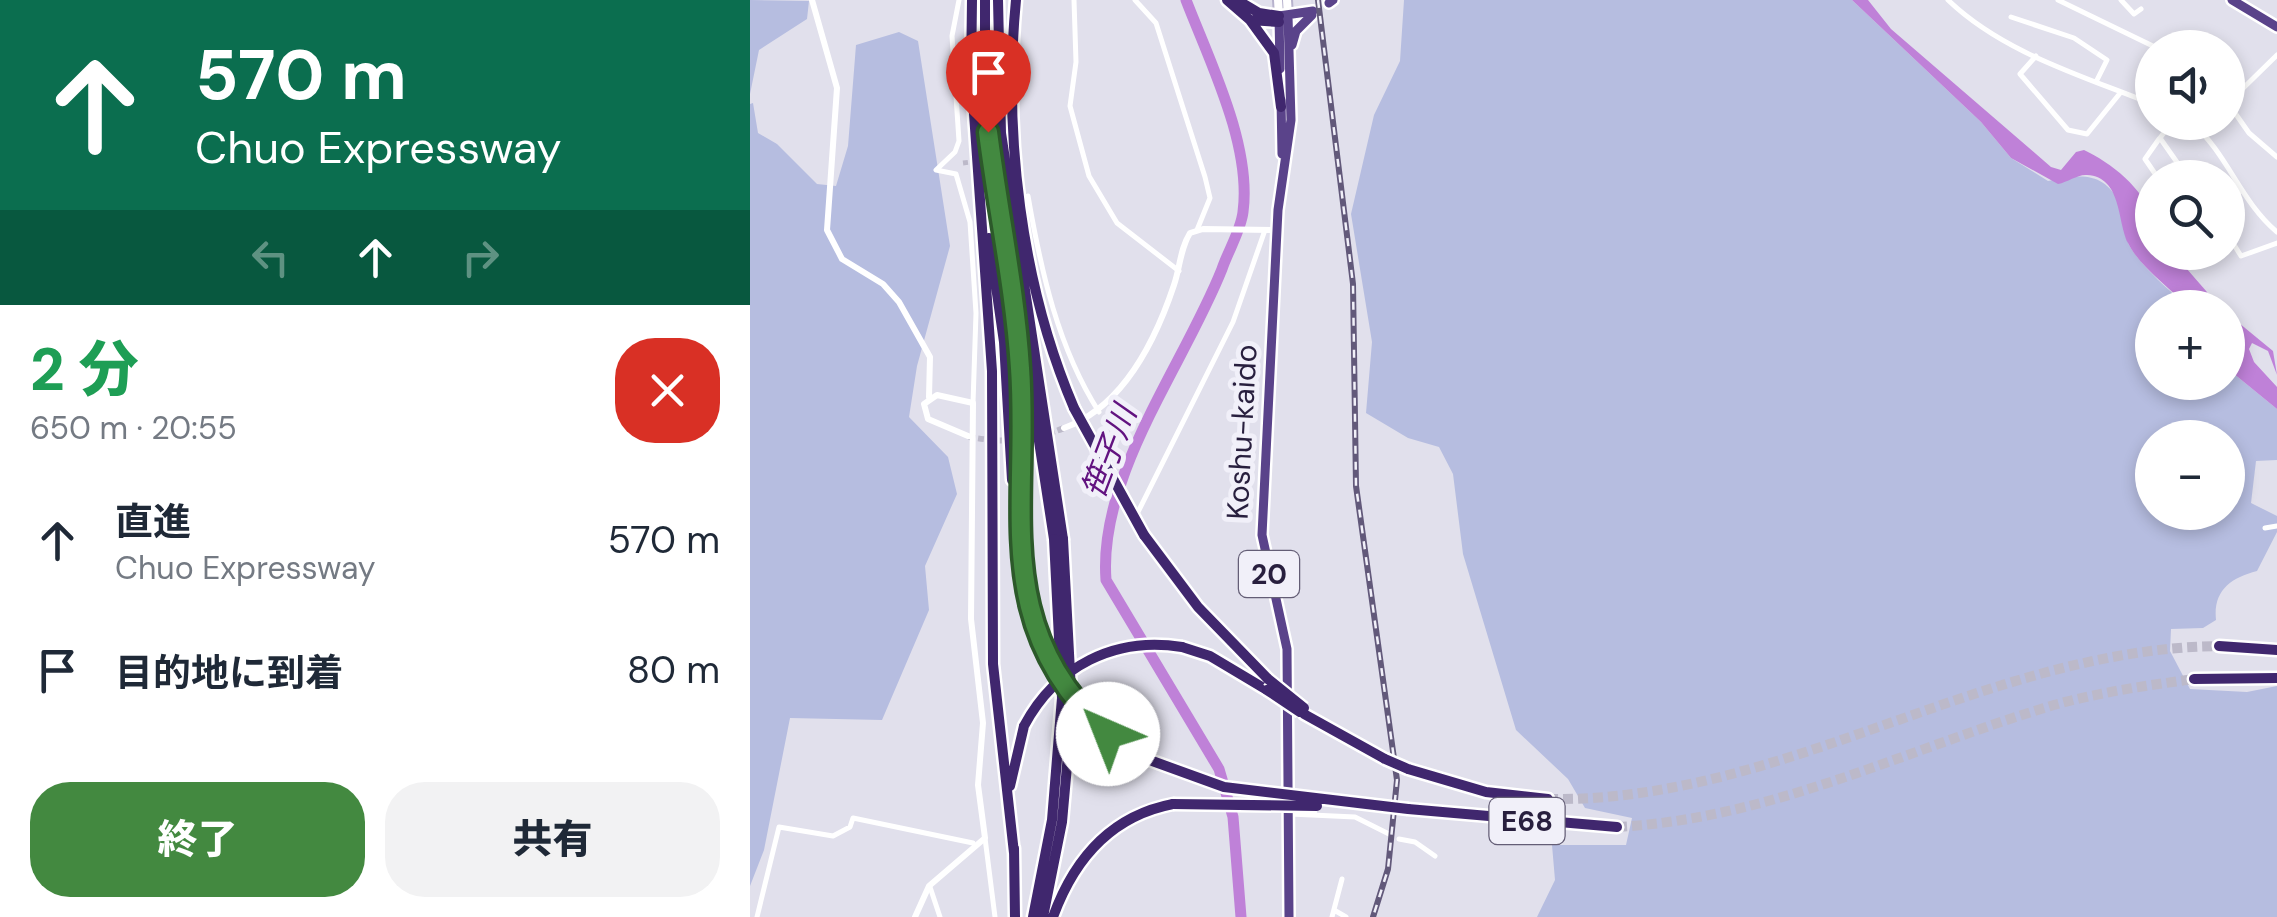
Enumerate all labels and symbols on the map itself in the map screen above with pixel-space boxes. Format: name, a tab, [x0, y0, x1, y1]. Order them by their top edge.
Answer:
pin	[946, 30, 1031, 133]
street label: Koshu-kaido	[1217, 343, 1266, 520]
water label: 笹子川	[1072, 397, 1147, 504]
road number: 20	[1239, 551, 1299, 597]
position arrow	[1056, 682, 1160, 786]
road number: E68	[1490, 798, 1564, 844]

